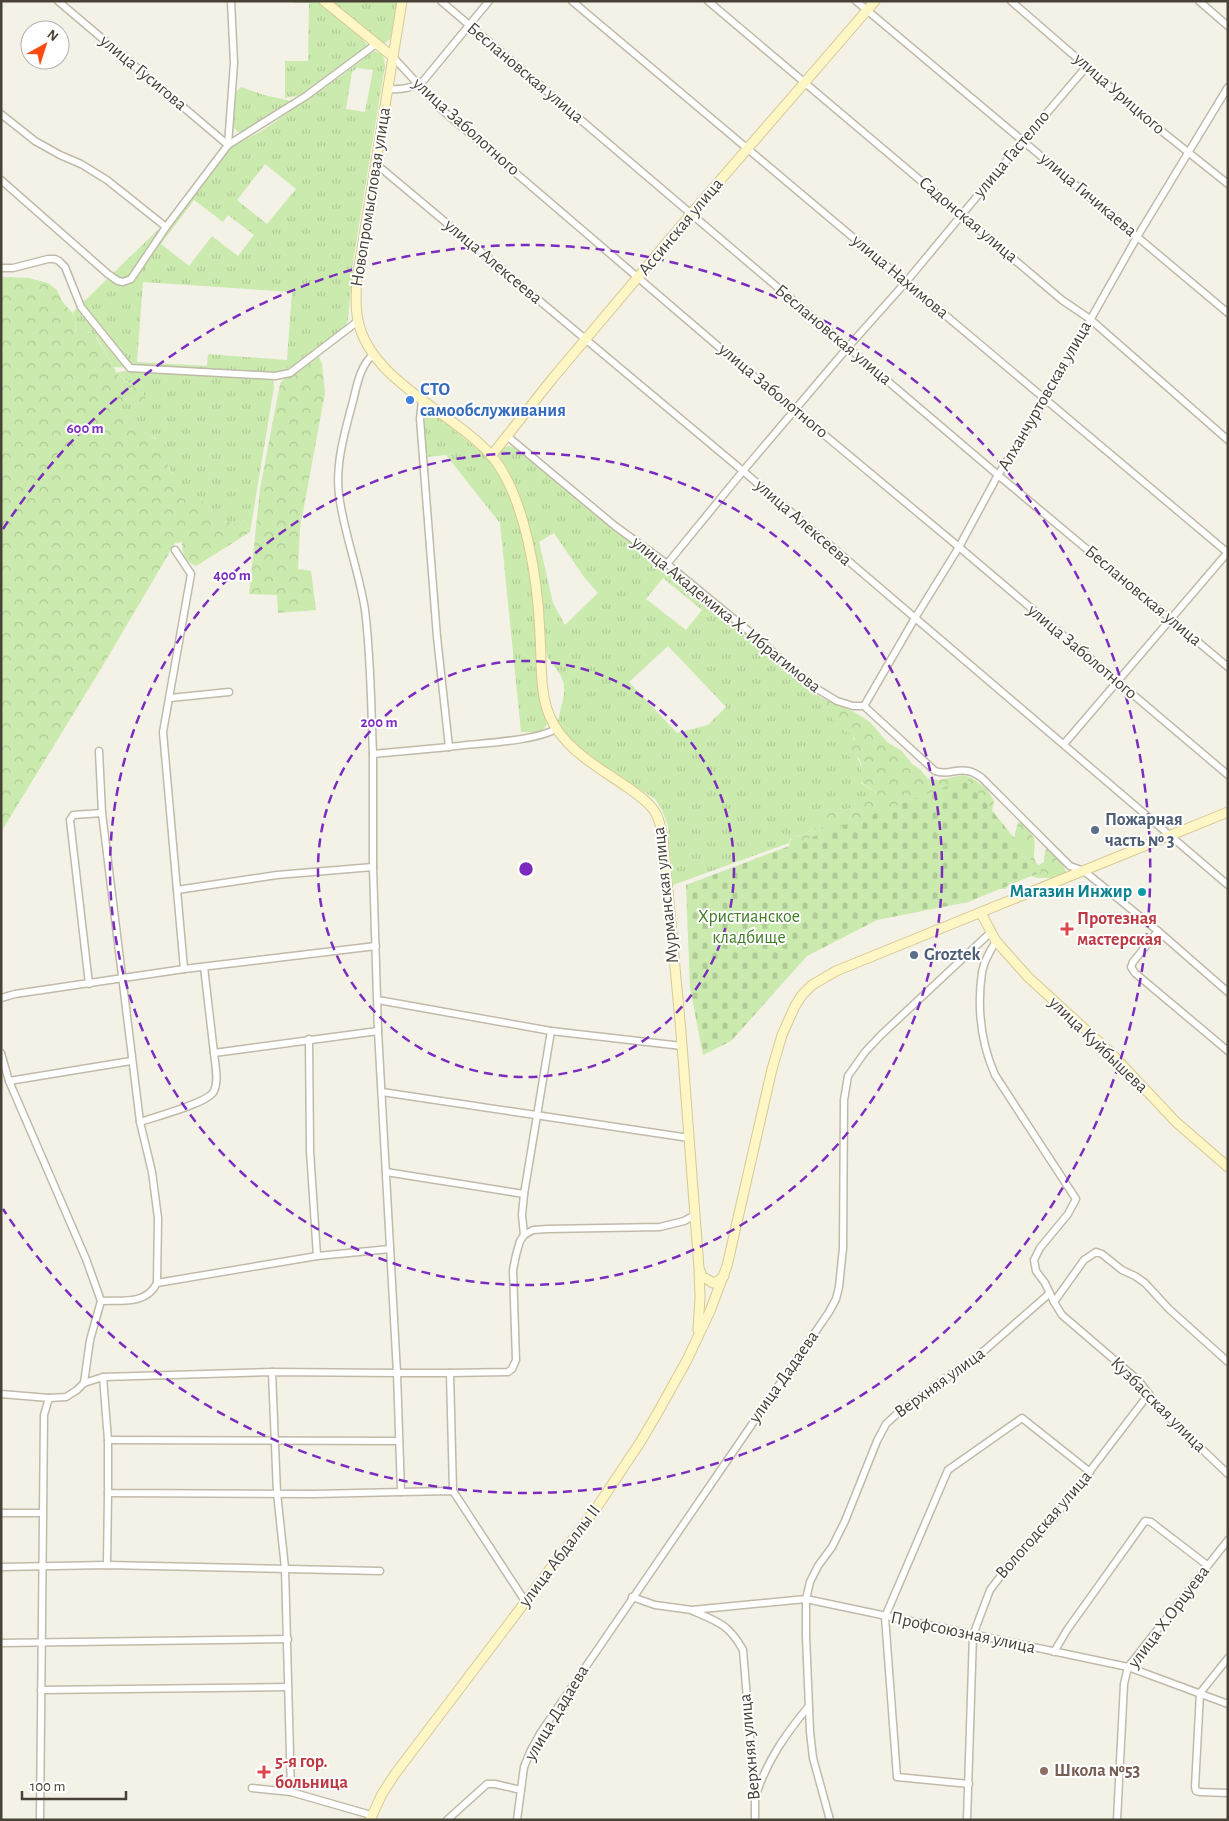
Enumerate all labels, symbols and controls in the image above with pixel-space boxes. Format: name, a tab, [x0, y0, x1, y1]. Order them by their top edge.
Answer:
street label: Беслановская улица	[463, 19, 587, 127]
north arrow	[20, 20, 70, 70]
text: N	[44, 27, 61, 44]
street label: улица Гусигова	[95, 31, 190, 114]
street label: улица Урицкого	[1069, 49, 1168, 138]
street label: улица Заболотного	[408, 73, 523, 179]
street label: Новопромысловая улица	[348, 106, 394, 288]
street label: улица Гастелло	[970, 107, 1053, 202]
street label: улица Гичикаева	[1035, 149, 1140, 240]
street label: Садонская улица	[915, 174, 1021, 266]
street label: Ассинская улица	[635, 175, 727, 279]
street label: улица Алексеева	[440, 215, 545, 308]
street label: улица Нахимова	[847, 231, 952, 322]
street label: Беслановская улица	[771, 281, 895, 389]
street label: Алханчуртовская улица	[995, 318, 1095, 474]
street label: улица Заболотного	[714, 339, 832, 442]
place label: СТО самообслуживания	[420, 381, 566, 420]
marker: СТО самообслуживания	[404, 394, 416, 406]
text: 600 m	[66, 421, 104, 436]
street label: улица Алексеева	[751, 476, 855, 570]
street label: улица Академика Х. Ибрагимова	[627, 532, 824, 697]
street label: Беслановская улица	[1081, 542, 1205, 650]
text: 400 m	[213, 568, 251, 583]
street label: улица Заболотного	[1023, 600, 1141, 703]
text: 200 m	[360, 715, 398, 730]
place label: Пожарная часть № 3	[1105, 811, 1183, 850]
marker: Пожарная часть № 3	[1089, 824, 1101, 836]
street label: Мурманская улица	[650, 826, 682, 964]
centre of rings	[517, 860, 535, 878]
place label: Магазин Инжир	[1009, 883, 1132, 901]
marker: Магазин Инжир	[1136, 886, 1148, 898]
park label: Христианское кладбище	[698, 908, 800, 947]
place label: Протезная мастерская	[1077, 910, 1162, 949]
marker: Протезная мастерская	[1061, 923, 1073, 935]
place label: Groztek	[924, 946, 980, 964]
marker: Groztek	[908, 949, 920, 961]
street label: улица Куйбышева	[1044, 992, 1152, 1097]
street label: улица Дадаева	[745, 1328, 822, 1427]
street label: Верхняя улица	[891, 1344, 989, 1422]
street label: Кузбасская улица	[1107, 1353, 1210, 1456]
street label: Вологодская улица	[993, 1468, 1095, 1582]
street label: улица Абдаллы II	[515, 1501, 604, 1611]
street label: улица Х.Орцуева	[1124, 1563, 1213, 1672]
street label: Профсоюзная улица	[889, 1609, 1037, 1657]
street label: улица Дадаева	[521, 1662, 592, 1765]
street label: Верхняя улица	[736, 1693, 764, 1801]
place label: 5-я гор. больница	[275, 1753, 349, 1792]
place label: Школа №53	[1054, 1762, 1141, 1780]
marker: 5-я гор. больница	[257, 1765, 271, 1779]
marker: Школа №53	[1038, 1765, 1050, 1777]
scale bar	[22, 1768, 126, 1800]
text: 100 m	[30, 1779, 65, 1794]

